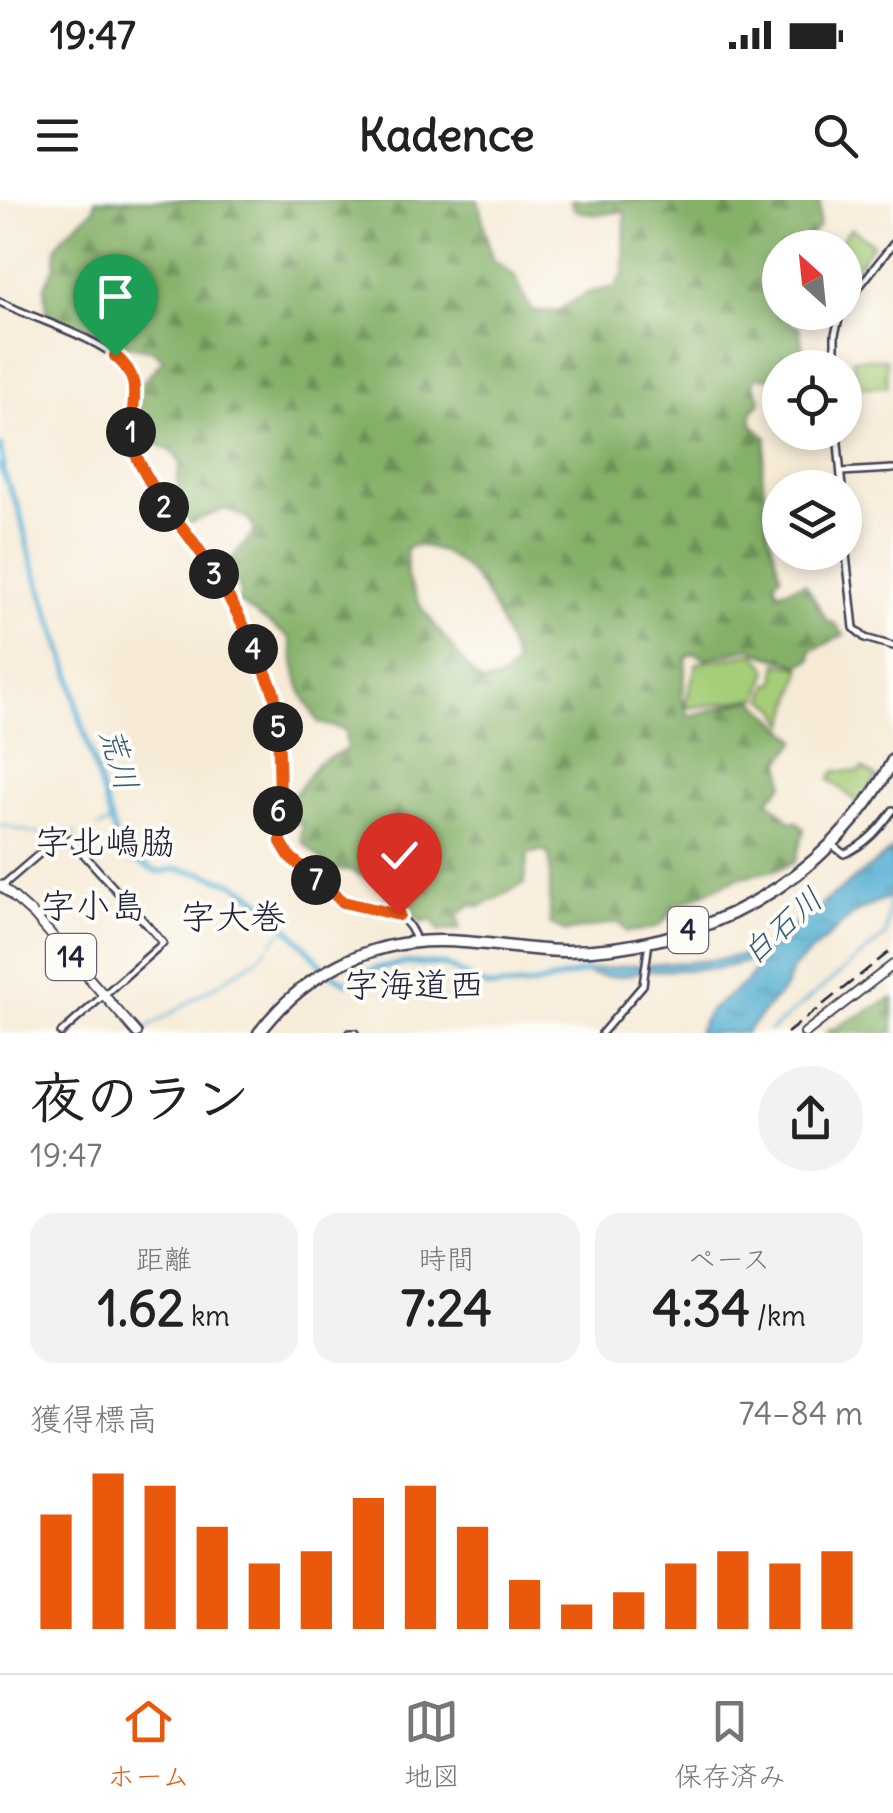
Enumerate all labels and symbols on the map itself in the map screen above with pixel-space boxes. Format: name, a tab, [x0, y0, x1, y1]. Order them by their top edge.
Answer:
north arrow	[762, 230, 862, 330]
pin	[73, 254, 158, 357]
pin: 1	[106, 407, 156, 457]
pin: 2	[139, 482, 189, 532]
pin: 3	[189, 549, 239, 599]
pin: 4	[228, 624, 278, 674]
pin: 5	[253, 702, 303, 752]
water label: 荒川	[91, 722, 148, 795]
pin: 6	[253, 786, 303, 836]
pin	[357, 813, 442, 916]
district label: 字北嶋脇	[35, 819, 175, 863]
pin: 7	[291, 855, 341, 905]
water label: 白石川	[732, 878, 831, 973]
district label: 字小島	[40, 883, 146, 927]
district label: 字大巻	[180, 894, 286, 938]
road number: 4	[668, 907, 708, 953]
road number: 14	[46, 934, 96, 980]
district label: 字海道西	[344, 962, 484, 1006]

